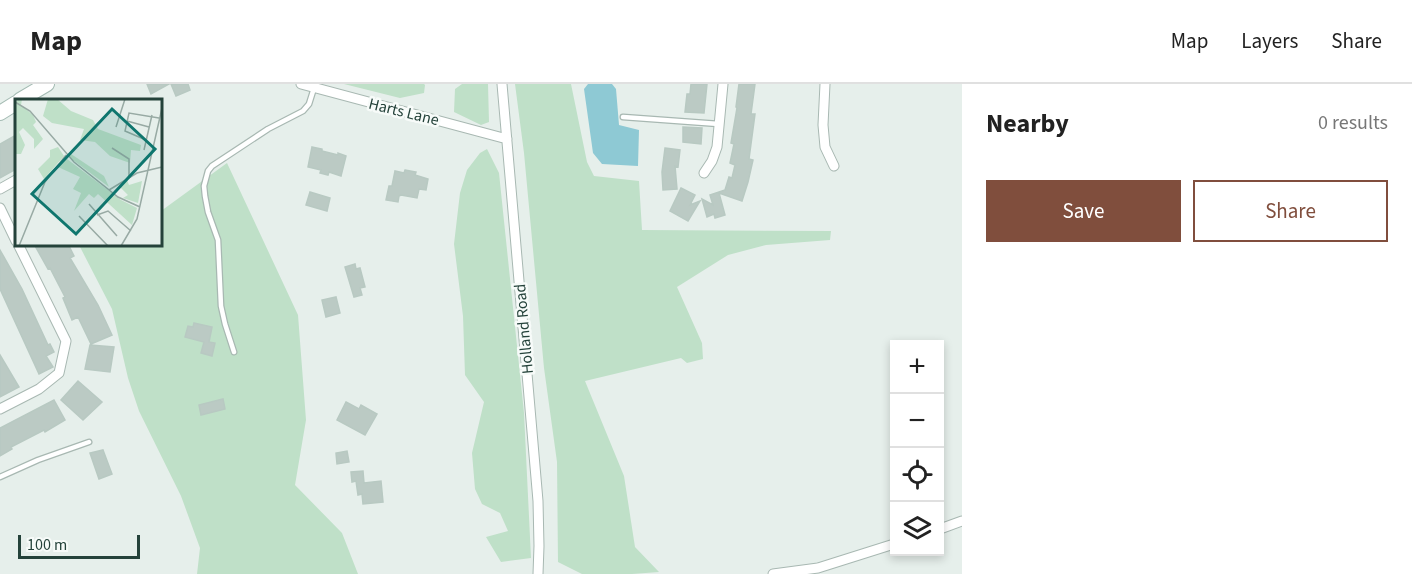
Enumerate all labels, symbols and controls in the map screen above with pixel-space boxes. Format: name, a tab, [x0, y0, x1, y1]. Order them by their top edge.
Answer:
text: Map	[30, 21, 82, 61]
text: Map	[1171, 26, 1208, 56]
text: Layers	[1241, 26, 1298, 56]
text: Share	[1331, 26, 1382, 56]
street label: Harts Lane	[366, 93, 441, 131]
inset map	[15, 99, 162, 246]
text: Nearby	[986, 105, 1069, 142]
text: 0 results	[1318, 109, 1388, 137]
button: Save	[986, 180, 1181, 242]
button: Share	[1193, 180, 1388, 242]
street label: Holland Road	[509, 283, 539, 375]
map controls	[890, 340, 944, 556]
button: +	[890, 340, 944, 394]
button: −	[890, 394, 944, 448]
button: locate	[890, 448, 944, 502]
button: layers	[890, 502, 944, 556]
scale bar	[18, 532, 140, 560]
text: 100 m	[27, 534, 67, 556]

